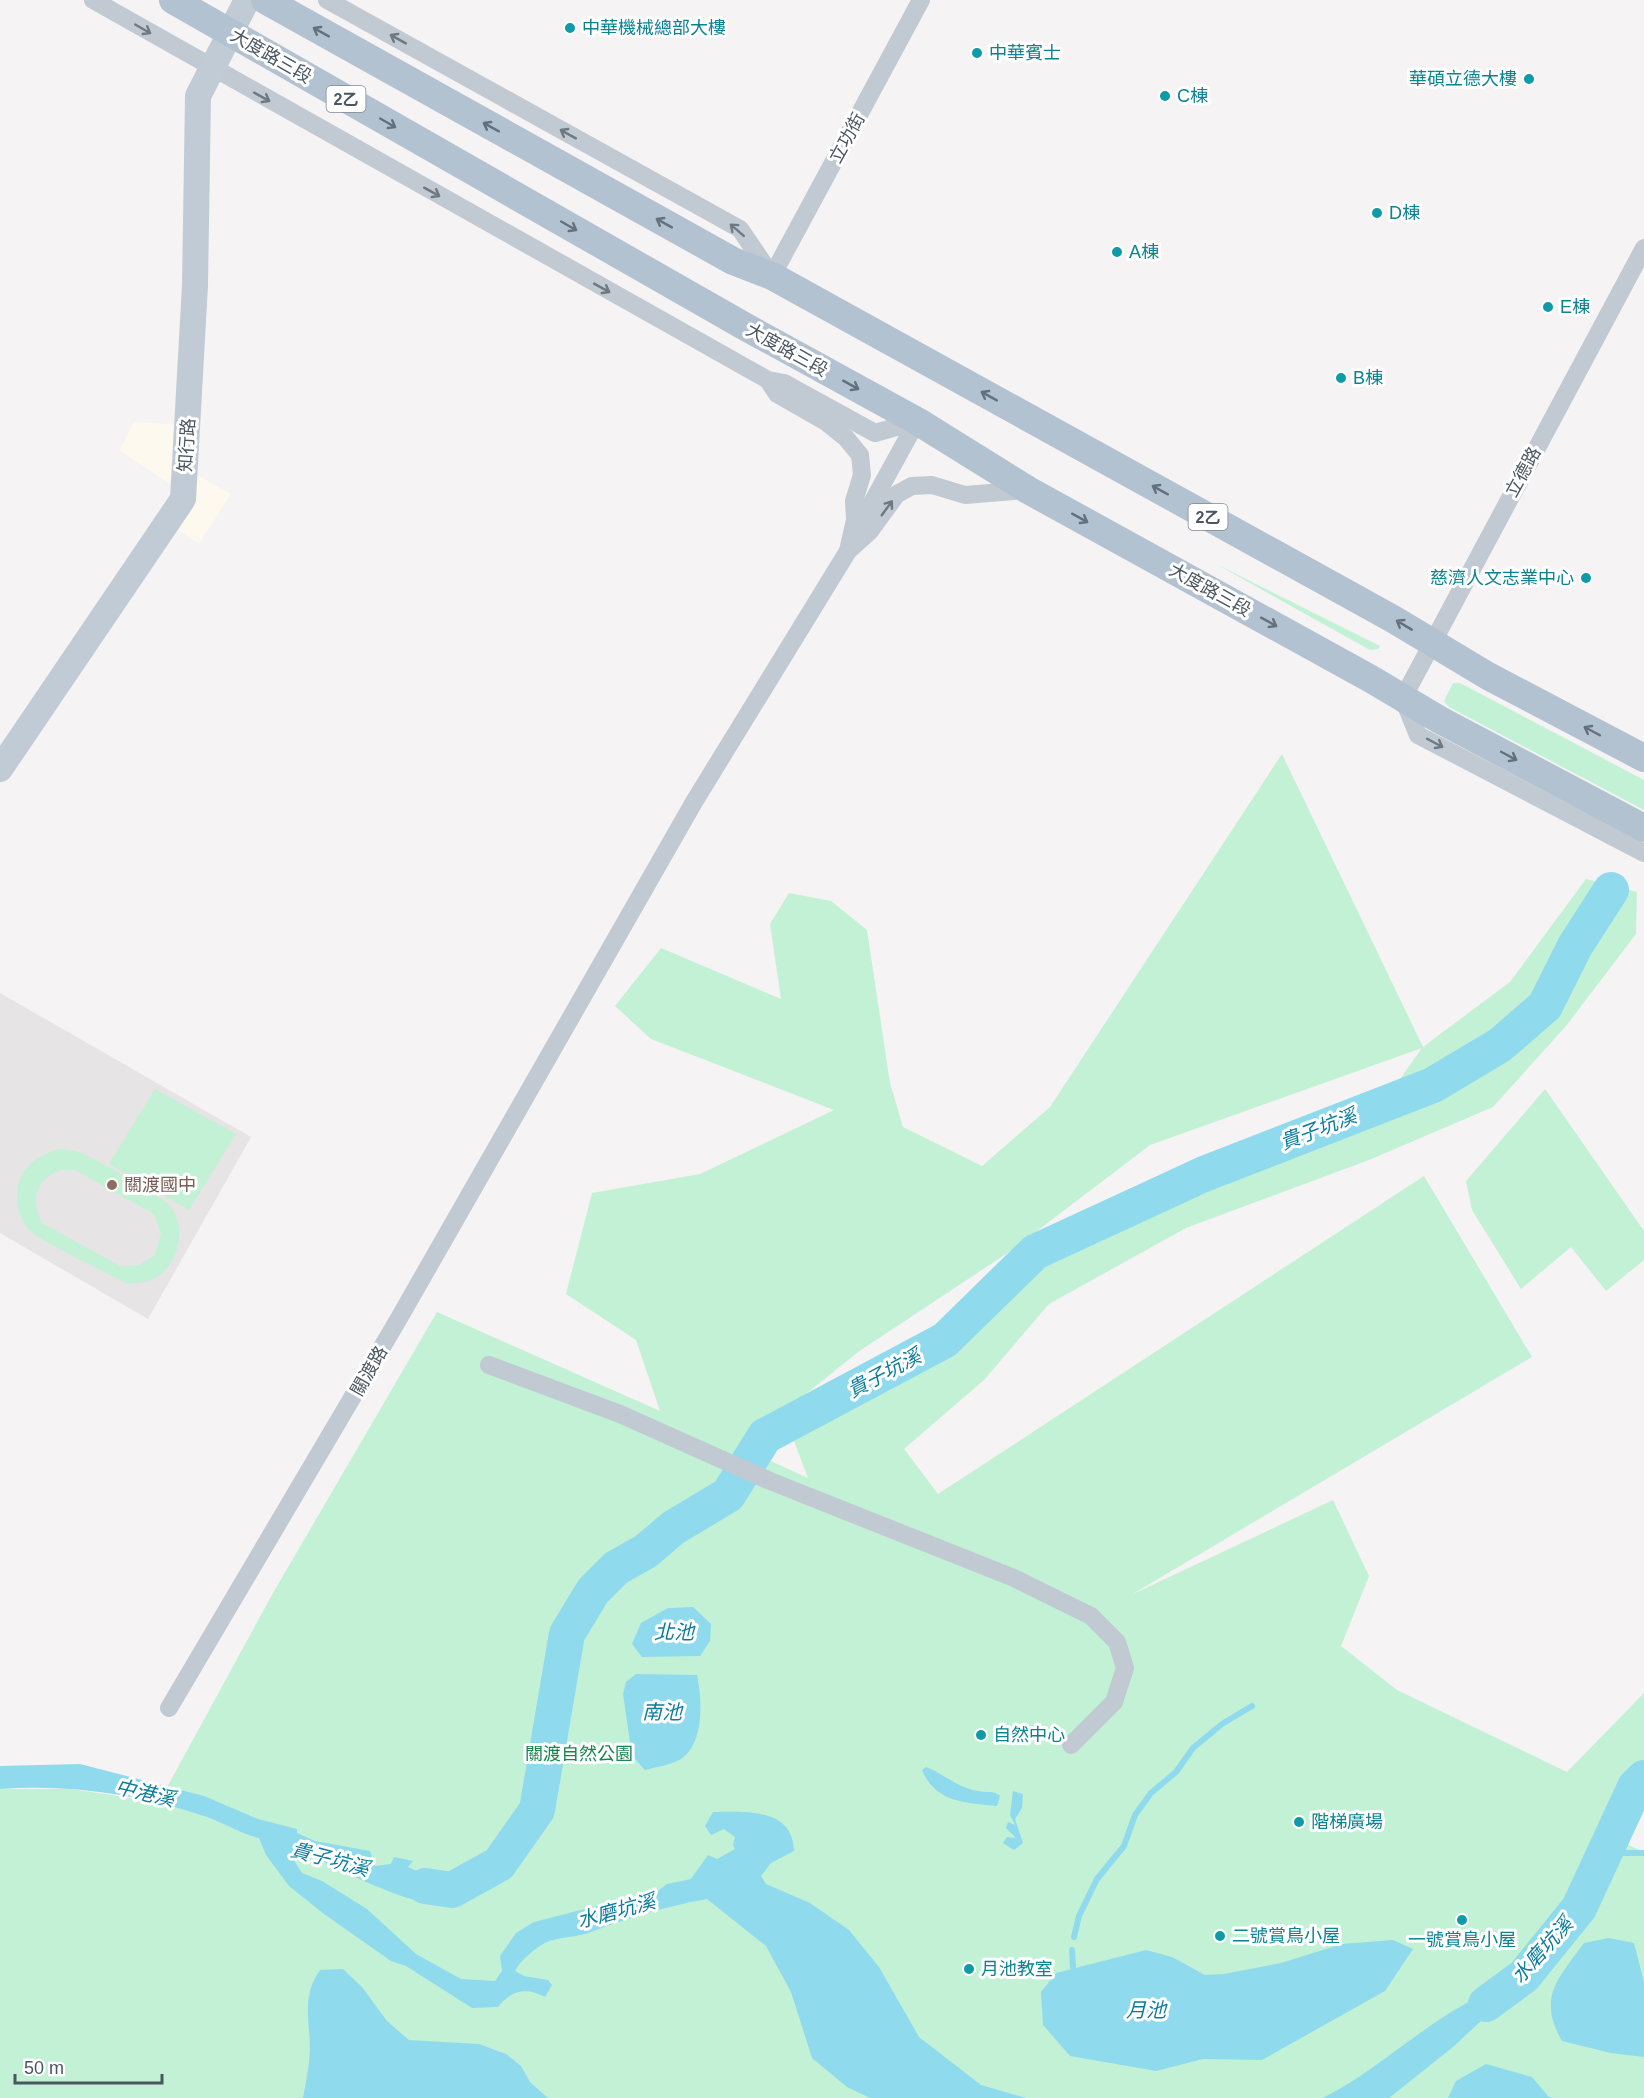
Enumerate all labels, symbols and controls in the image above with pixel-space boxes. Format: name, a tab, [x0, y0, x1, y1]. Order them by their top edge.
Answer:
place label: 中華機械總部大樓	[582, 18, 726, 38]
marker: 中華機械總部大樓	[563, 21, 577, 35]
one-way arrow	[134, 24, 152, 35]
street label: 大度路三段	[227, 25, 315, 87]
one-way arrow	[313, 25, 330, 37]
one-way arrow	[390, 33, 407, 45]
place label: 中華賓士	[989, 43, 1061, 63]
marker: 中華賓士	[970, 46, 984, 60]
place label: 華碩立德大樓	[1409, 69, 1517, 89]
marker: 華碩立德大樓	[1522, 72, 1536, 86]
road number: 2乙	[326, 86, 366, 112]
place label: C棟	[1177, 86, 1208, 106]
marker: C棟	[1158, 89, 1172, 103]
one-way arrow	[253, 91, 270, 103]
street label: 立功街	[825, 110, 869, 166]
one-way arrow	[379, 117, 396, 129]
one-way arrow	[483, 120, 500, 132]
one-way arrow	[560, 128, 577, 140]
one-way arrow	[423, 186, 440, 198]
place label: D棟	[1389, 203, 1420, 223]
marker: D棟	[1370, 206, 1384, 220]
one-way arrow	[655, 217, 673, 228]
one-way arrow	[560, 221, 577, 233]
one-way arrow	[730, 223, 745, 237]
place label: A棟	[1129, 242, 1159, 262]
marker: A棟	[1110, 245, 1124, 259]
one-way arrow	[593, 282, 610, 294]
place label: E棟	[1560, 297, 1590, 317]
marker: E棟	[1541, 300, 1555, 314]
street label: 大度路三段	[743, 319, 831, 381]
place label: B棟	[1353, 368, 1383, 388]
marker: B棟	[1334, 371, 1348, 385]
one-way arrow	[842, 379, 859, 391]
one-way arrow	[981, 390, 998, 402]
street label: 知行路	[175, 417, 199, 473]
street label: 立德路	[1501, 444, 1545, 500]
one-way arrow	[1152, 484, 1169, 496]
one-way arrow	[881, 500, 893, 516]
road number: 2乙	[1188, 504, 1228, 530]
one-way arrow	[1070, 513, 1088, 524]
street label: 大度路三段	[1166, 559, 1254, 621]
place label: 慈濟人文志業中心	[1430, 568, 1574, 588]
marker: 慈濟人文志業中心	[1579, 571, 1593, 585]
one-way arrow	[1260, 617, 1277, 629]
one-way arrow	[1396, 619, 1413, 631]
one-way arrow	[1584, 725, 1602, 736]
one-way arrow	[1425, 738, 1443, 749]
one-way arrow	[1500, 751, 1518, 763]
water label: 貴子坑溪	[1277, 1103, 1362, 1154]
place label: 關渡國中	[124, 1175, 196, 1195]
marker: 關渡國中	[105, 1178, 119, 1192]
street label: 關渡路	[347, 1343, 391, 1399]
water label: 貴子坑溪	[844, 1343, 927, 1401]
water label: 北池	[654, 1621, 696, 1643]
water label: 南池	[642, 1701, 684, 1723]
place label: 自然中心	[993, 1725, 1065, 1745]
marker: 自然中心	[974, 1728, 988, 1742]
park label: 關渡自然公園	[525, 1744, 633, 1764]
water label: 中港溪	[113, 1776, 180, 1811]
place label: 階梯廣場	[1311, 1812, 1383, 1832]
marker: 階梯廣場	[1292, 1815, 1306, 1829]
water label: 貴子坑溪	[289, 1838, 374, 1881]
water label: 水磨坑溪	[575, 1889, 660, 1932]
water label: 水磨坑溪	[1507, 1911, 1579, 1987]
marker: 一號賞鳥小屋	[1455, 1913, 1469, 1927]
place label: 二號賞鳥小屋	[1232, 1926, 1340, 1946]
marker: 二號賞鳥小屋	[1213, 1929, 1227, 1943]
place label: 一號賞鳥小屋	[1408, 1930, 1516, 1950]
place label: 月池教室	[981, 1959, 1053, 1979]
marker: 月池教室	[962, 1962, 976, 1976]
water label: 月池	[1126, 1999, 1168, 2021]
scale bar	[15, 2047, 162, 2085]
text: 50 m	[24, 2058, 64, 2078]

